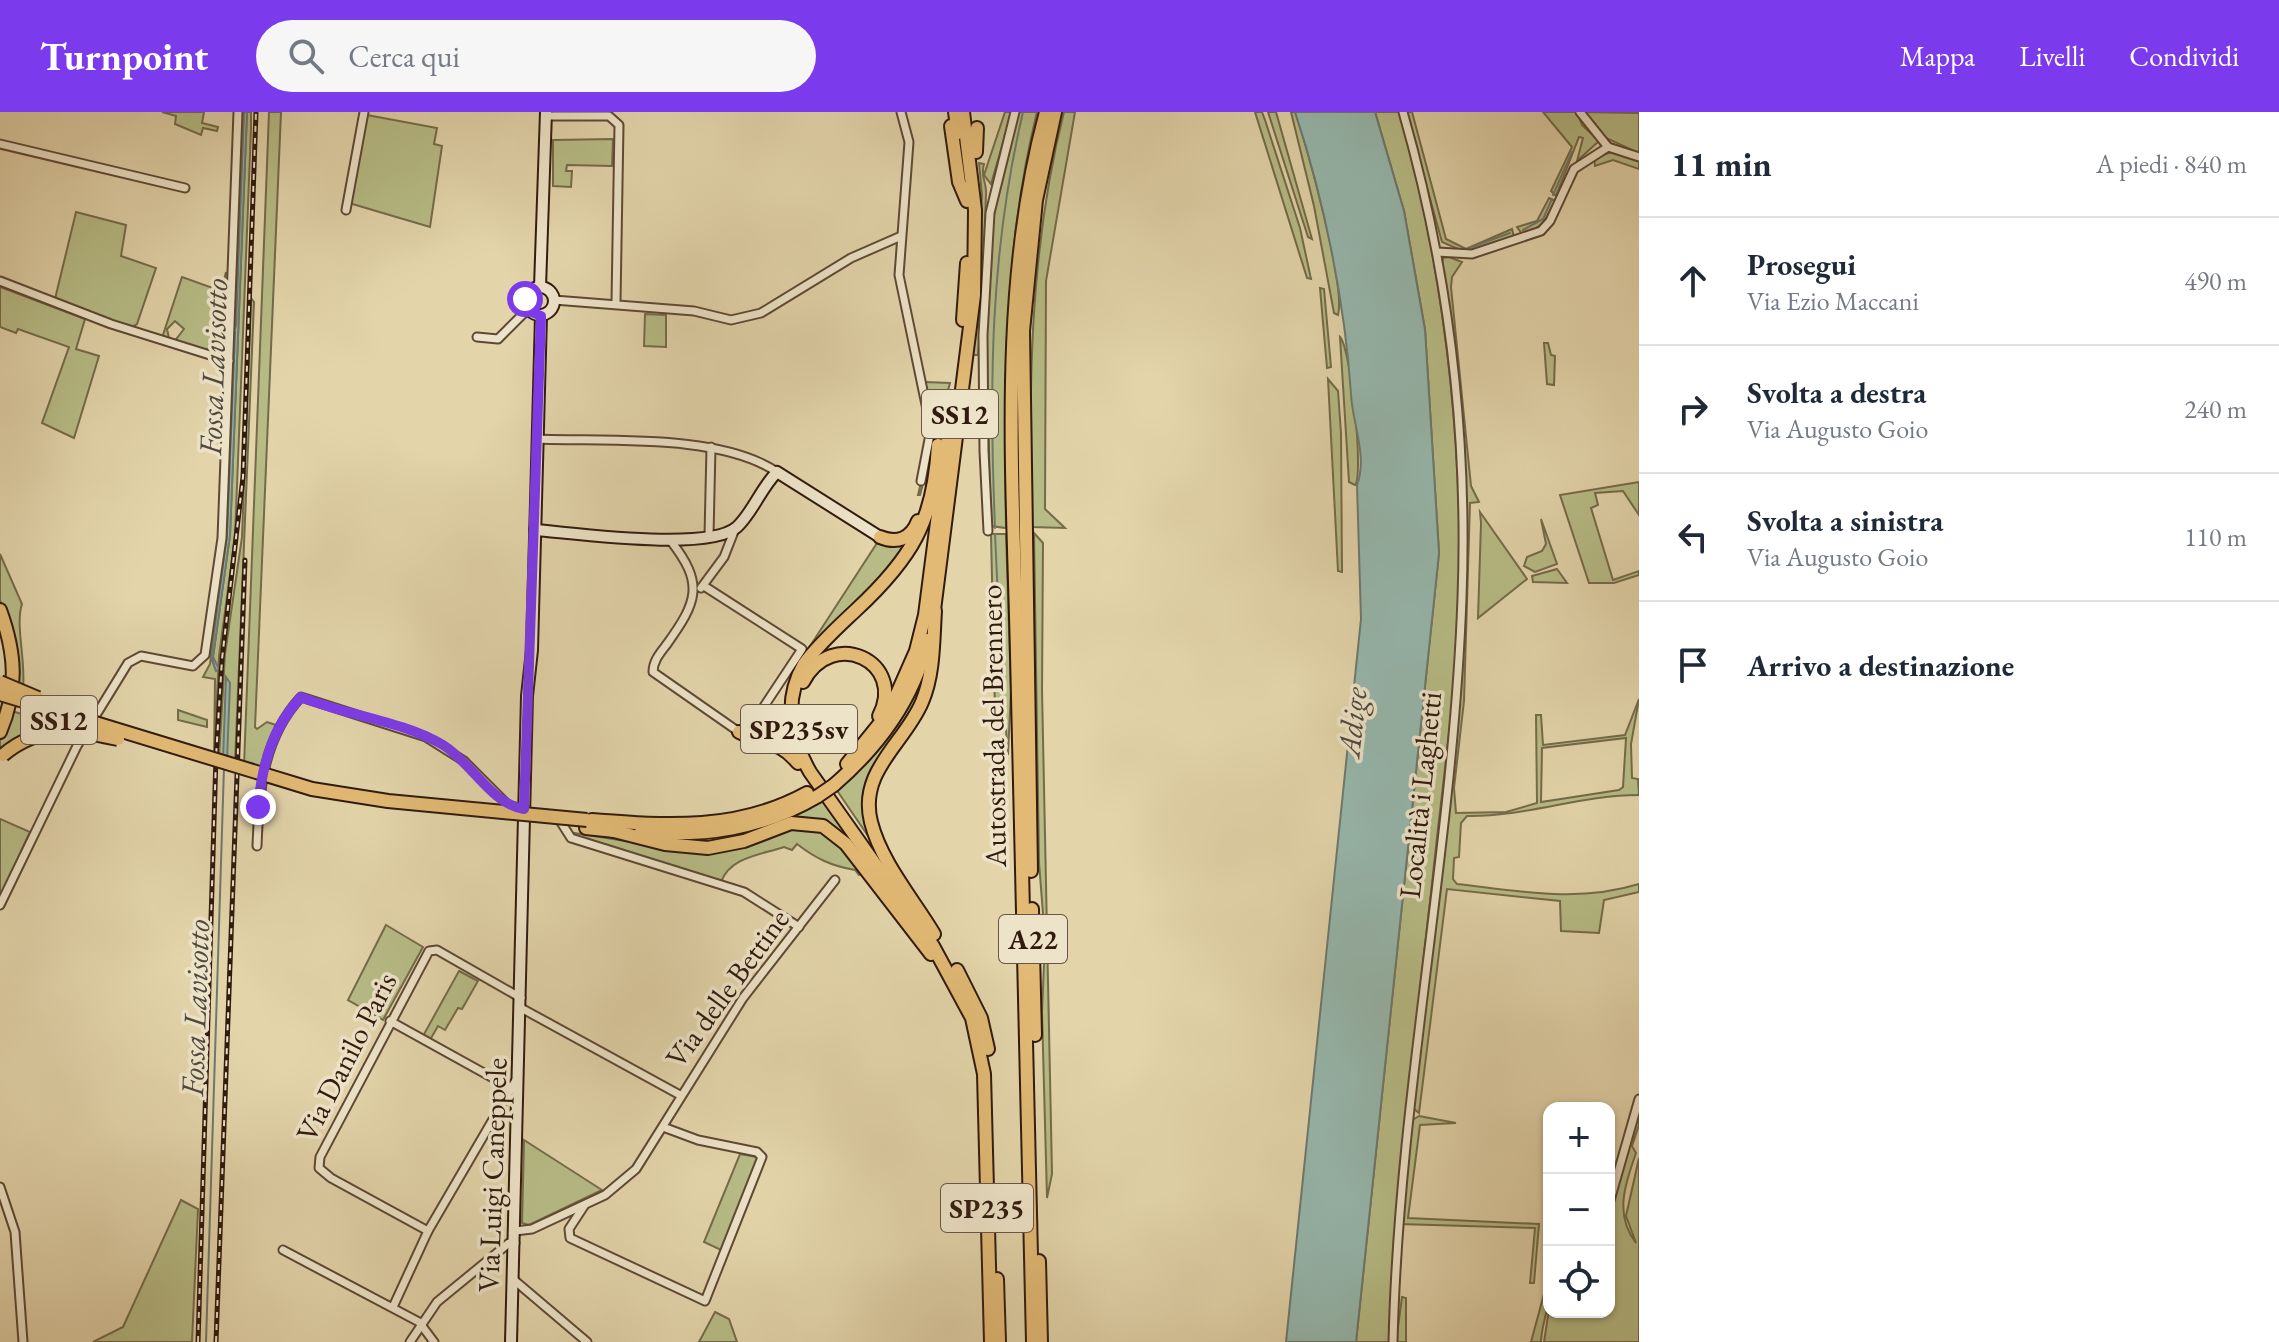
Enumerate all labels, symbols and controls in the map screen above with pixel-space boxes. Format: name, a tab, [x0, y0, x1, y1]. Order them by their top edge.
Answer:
search box	[256, 20, 816, 92]
text: Turnpoint	[40, 32, 208, 81]
icon: search	[284, 34, 328, 78]
text: Cerca qui	[348, 37, 460, 76]
text: Mappa	[1900, 38, 1975, 74]
text: Livelli	[2019, 38, 2085, 74]
text: Condividi	[2129, 38, 2239, 74]
text: 11 min	[1671, 142, 1772, 186]
text: A piedi · 840 m	[2096, 147, 2247, 181]
text: Prosegui	[1747, 245, 1856, 284]
icon: ahead	[1671, 259, 1715, 303]
text: 490 m	[2184, 264, 2247, 298]
water label: Fossa Lavisotto	[189, 278, 237, 457]
route start	[507, 281, 543, 317]
text: Via Ezio Maccani	[1747, 284, 1919, 318]
text: Svolta a destra	[1747, 373, 1926, 412]
icon: right	[1671, 387, 1715, 431]
road number: SS12	[922, 390, 998, 438]
text: 240 m	[2184, 392, 2247, 426]
text: Via Augusto Goio	[1747, 412, 1928, 446]
text: Svolta a sinistra	[1747, 501, 1943, 540]
icon: left	[1671, 515, 1715, 559]
text: 110 m	[2184, 520, 2247, 554]
text: Via Augusto Goio	[1747, 540, 1928, 574]
street label: Autostrada del Brennero	[971, 584, 1015, 869]
icon: arrive	[1671, 643, 1715, 687]
text: Arrivo a destinazione	[1747, 646, 2014, 685]
water label: Adige	[1327, 684, 1377, 761]
street label: Località i Laghetti	[1390, 690, 1450, 900]
road number: SS12	[21, 696, 97, 744]
road number: SP235sv	[741, 705, 857, 753]
route end	[240, 789, 276, 825]
street label: Via delle Bettine	[656, 901, 798, 1075]
road number: A22	[999, 915, 1067, 963]
water label: Fossa Lavisotto	[171, 919, 219, 1098]
street label: Via Danilo Paris	[287, 966, 405, 1148]
street label: Via Luigi Caneppele	[468, 1057, 516, 1293]
map controls	[1543, 1102, 1615, 1318]
button: +	[1543, 1102, 1615, 1174]
button: −	[1543, 1174, 1615, 1246]
road number: SP235	[941, 1184, 1033, 1232]
button: locate	[1543, 1246, 1615, 1318]

